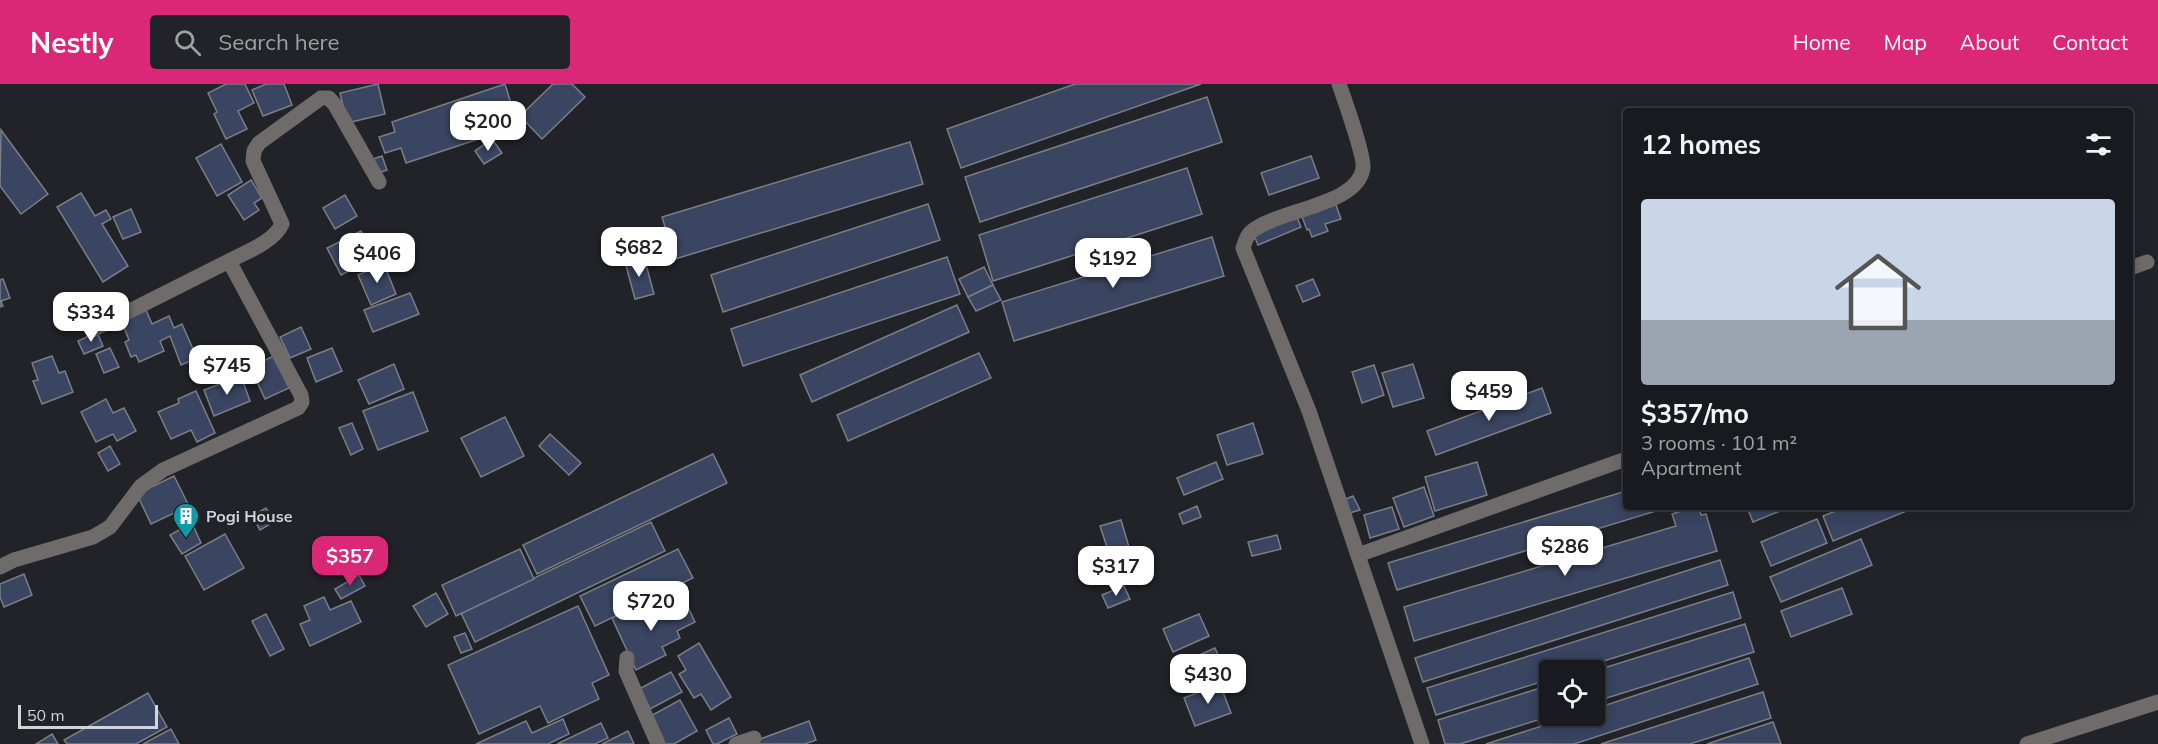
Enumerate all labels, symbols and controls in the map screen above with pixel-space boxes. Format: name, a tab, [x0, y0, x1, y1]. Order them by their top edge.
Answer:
search box	[150, 15, 570, 69]
text: Nestly	[30, 25, 114, 60]
icon: search	[171, 26, 204, 59]
text: Search here	[219, 28, 339, 56]
text: Home	[1793, 29, 1851, 55]
text: Map	[1884, 29, 1927, 55]
text: About	[1960, 29, 2019, 55]
text: Contact	[2052, 29, 2128, 55]
pin: $200	[452, 101, 524, 152]
text: $200	[464, 108, 512, 133]
text: 12 homes	[1641, 128, 1761, 161]
icon: filters	[2082, 128, 2115, 161]
pin: $682	[603, 227, 675, 278]
pin: $406	[341, 233, 413, 284]
text: $682	[615, 234, 663, 259]
pin: $192	[1077, 238, 1149, 289]
icon: home	[1824, 238, 1932, 346]
text: $406	[353, 240, 401, 265]
text: $192	[1089, 245, 1137, 270]
pin: $334	[55, 292, 127, 343]
text: $334	[67, 299, 115, 324]
pin: $745	[191, 345, 263, 396]
text: $745	[203, 352, 251, 377]
pin: $459	[1453, 371, 1525, 422]
text: $459	[1465, 378, 1513, 403]
text: $357/mo	[1641, 397, 1749, 430]
text: 3 rooms · 101 m²	[1641, 430, 1797, 455]
text: Apartment	[1641, 455, 1742, 480]
building icon: Pogi House	[171, 501, 201, 539]
place label: Pogi House	[206, 506, 293, 526]
pin: $286	[1529, 526, 1601, 577]
text: $286	[1541, 533, 1589, 558]
pin: $357	[314, 536, 386, 587]
text: $357	[326, 543, 374, 568]
pin: $317	[1080, 546, 1152, 597]
text: $317	[1092, 553, 1140, 578]
pin: $720	[615, 581, 687, 632]
text: $720	[627, 588, 675, 613]
pin: $430	[1172, 654, 1244, 705]
map controls	[1539, 660, 1605, 726]
button: locate	[1539, 660, 1605, 726]
text: $430	[1184, 661, 1232, 686]
scale bar	[18, 702, 158, 730]
text: 50 m	[27, 705, 64, 725]

